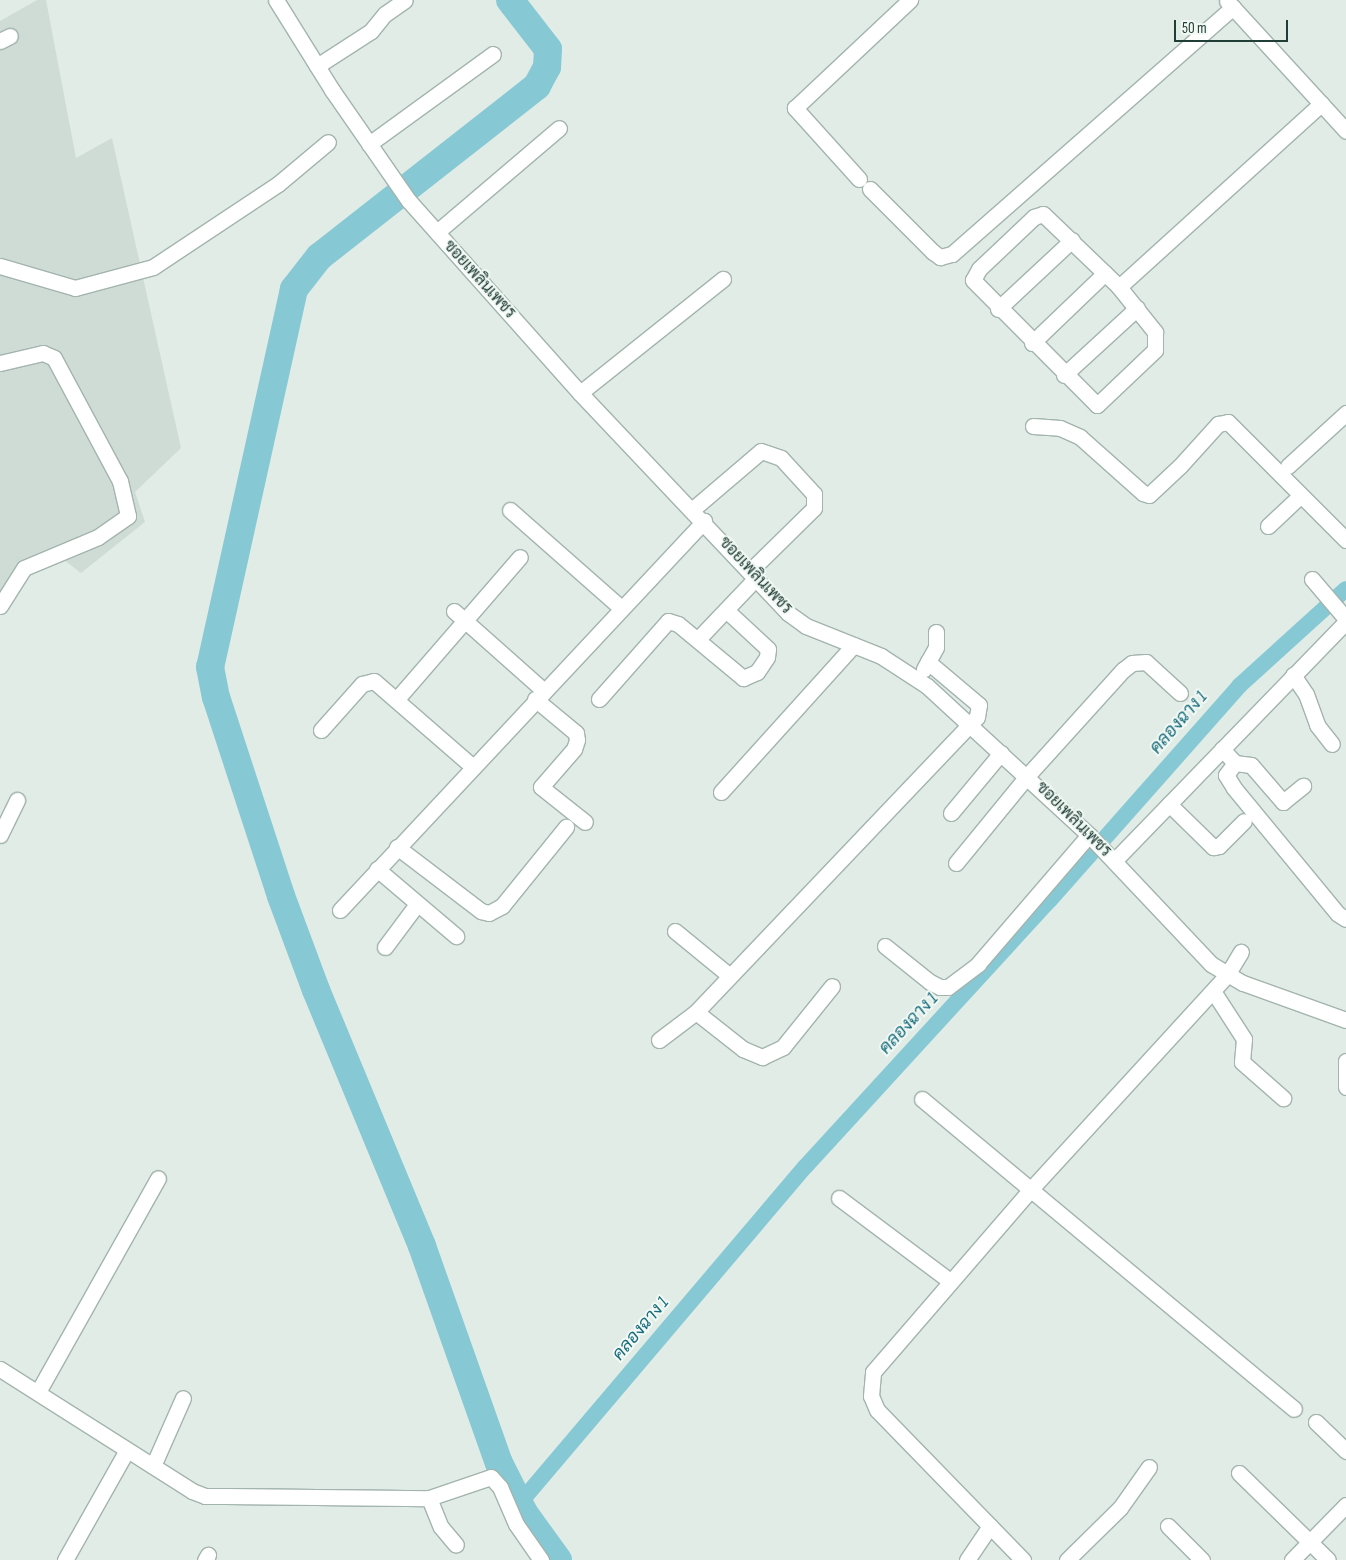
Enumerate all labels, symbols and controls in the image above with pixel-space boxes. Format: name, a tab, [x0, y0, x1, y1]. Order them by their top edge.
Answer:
scale bar	[1176, 10, 1290, 42]
text: 50 m	[1182, 19, 1207, 38]
street label: ซอยเพลินเพชร	[439, 237, 519, 323]
street label: ซอยเพลินเพชร	[714, 534, 796, 618]
water label: คลองฉาง 1	[1146, 687, 1212, 759]
street label: ซอยเพลินเพชร	[1031, 778, 1115, 862]
water label: คลองฉาง 1	[875, 989, 943, 1059]
water label: คลองฉาง 1	[608, 1293, 674, 1365]

